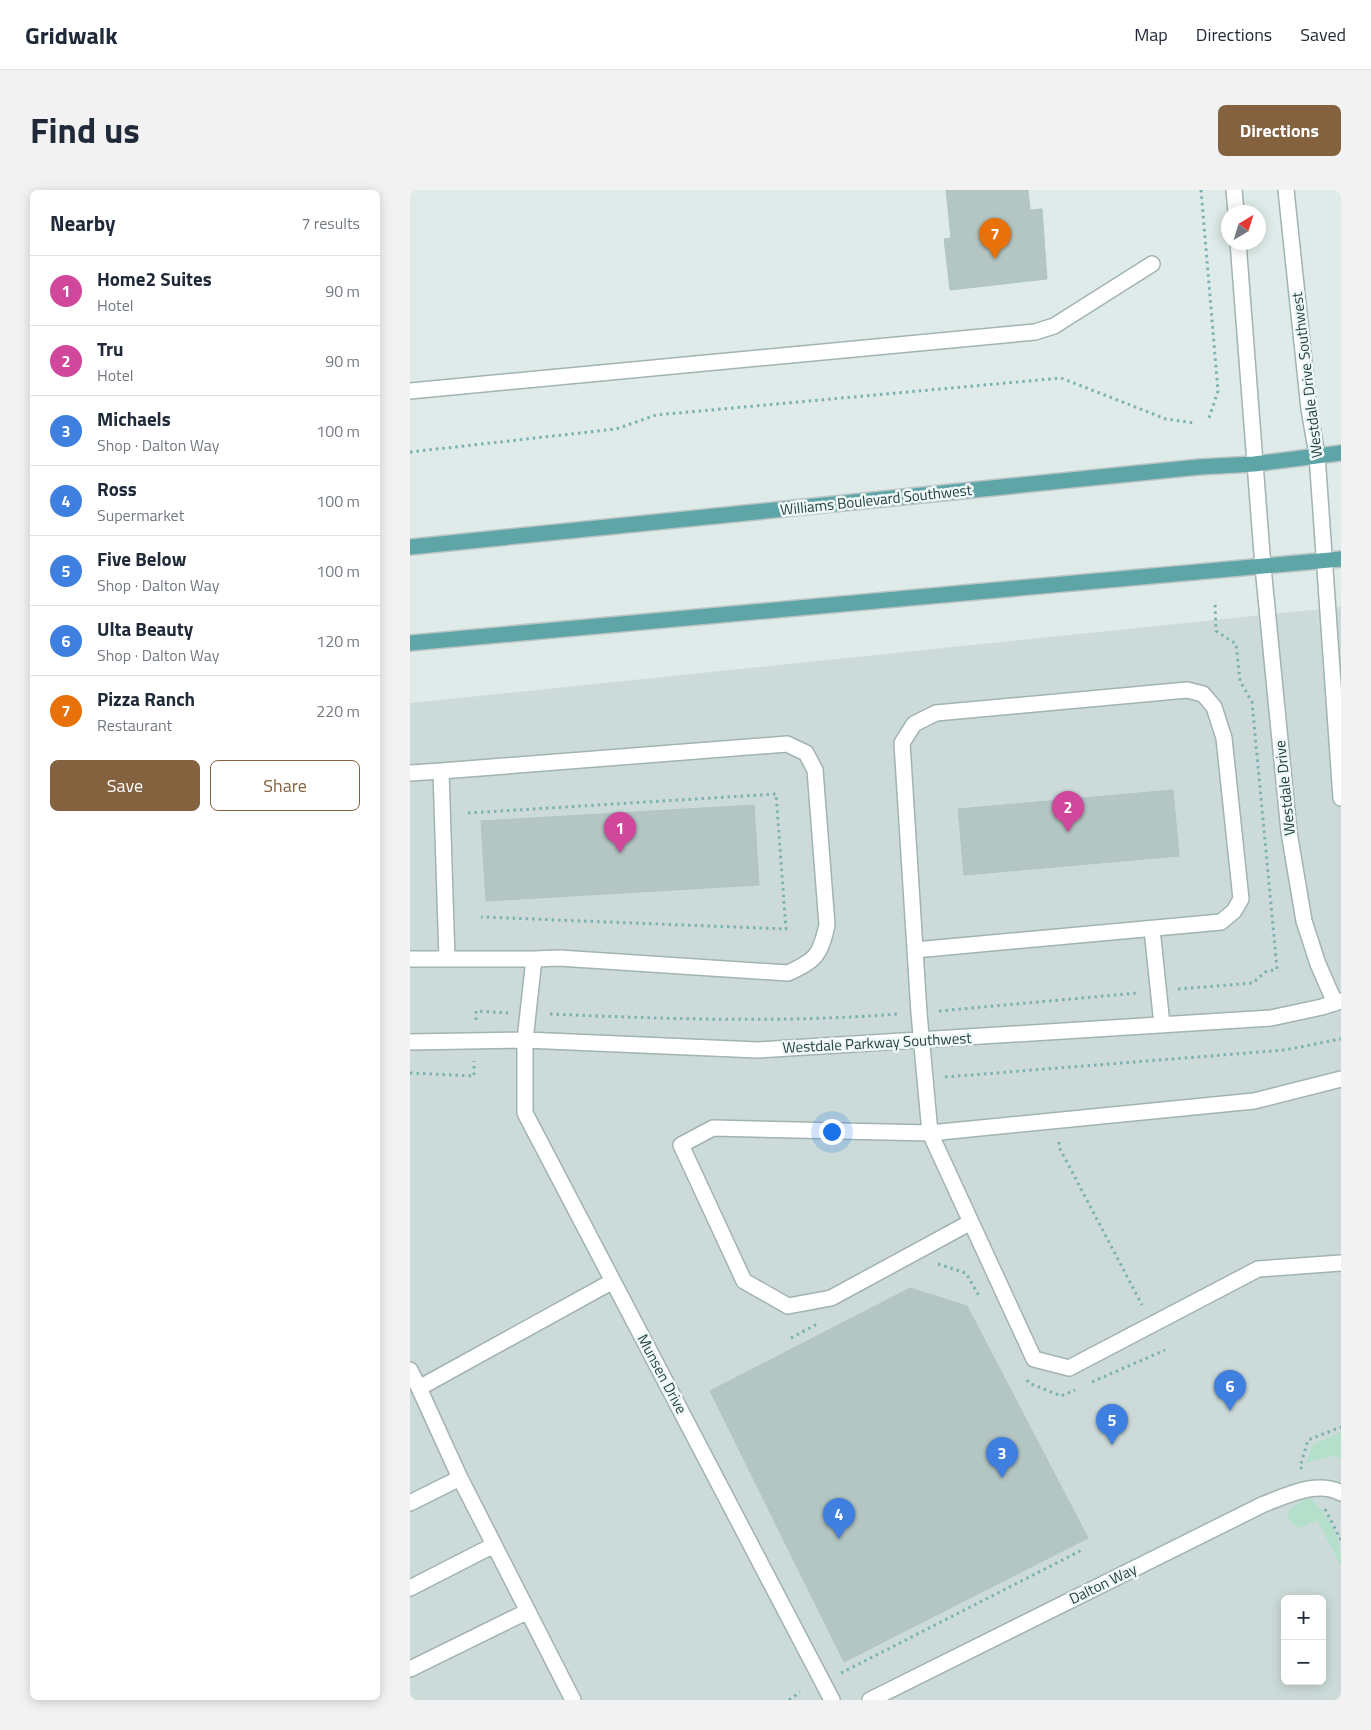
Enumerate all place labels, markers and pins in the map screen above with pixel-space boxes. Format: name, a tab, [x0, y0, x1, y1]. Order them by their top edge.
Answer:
pin: 7	[979, 218, 1011, 259]
pin: 2	[1052, 791, 1084, 832]
pin: 1	[604, 812, 636, 853]
pin: 6	[1214, 1370, 1246, 1411]
pin: 5	[1096, 1404, 1128, 1445]
pin: 3	[986, 1437, 1018, 1478]
pin: 4	[823, 1498, 855, 1539]

